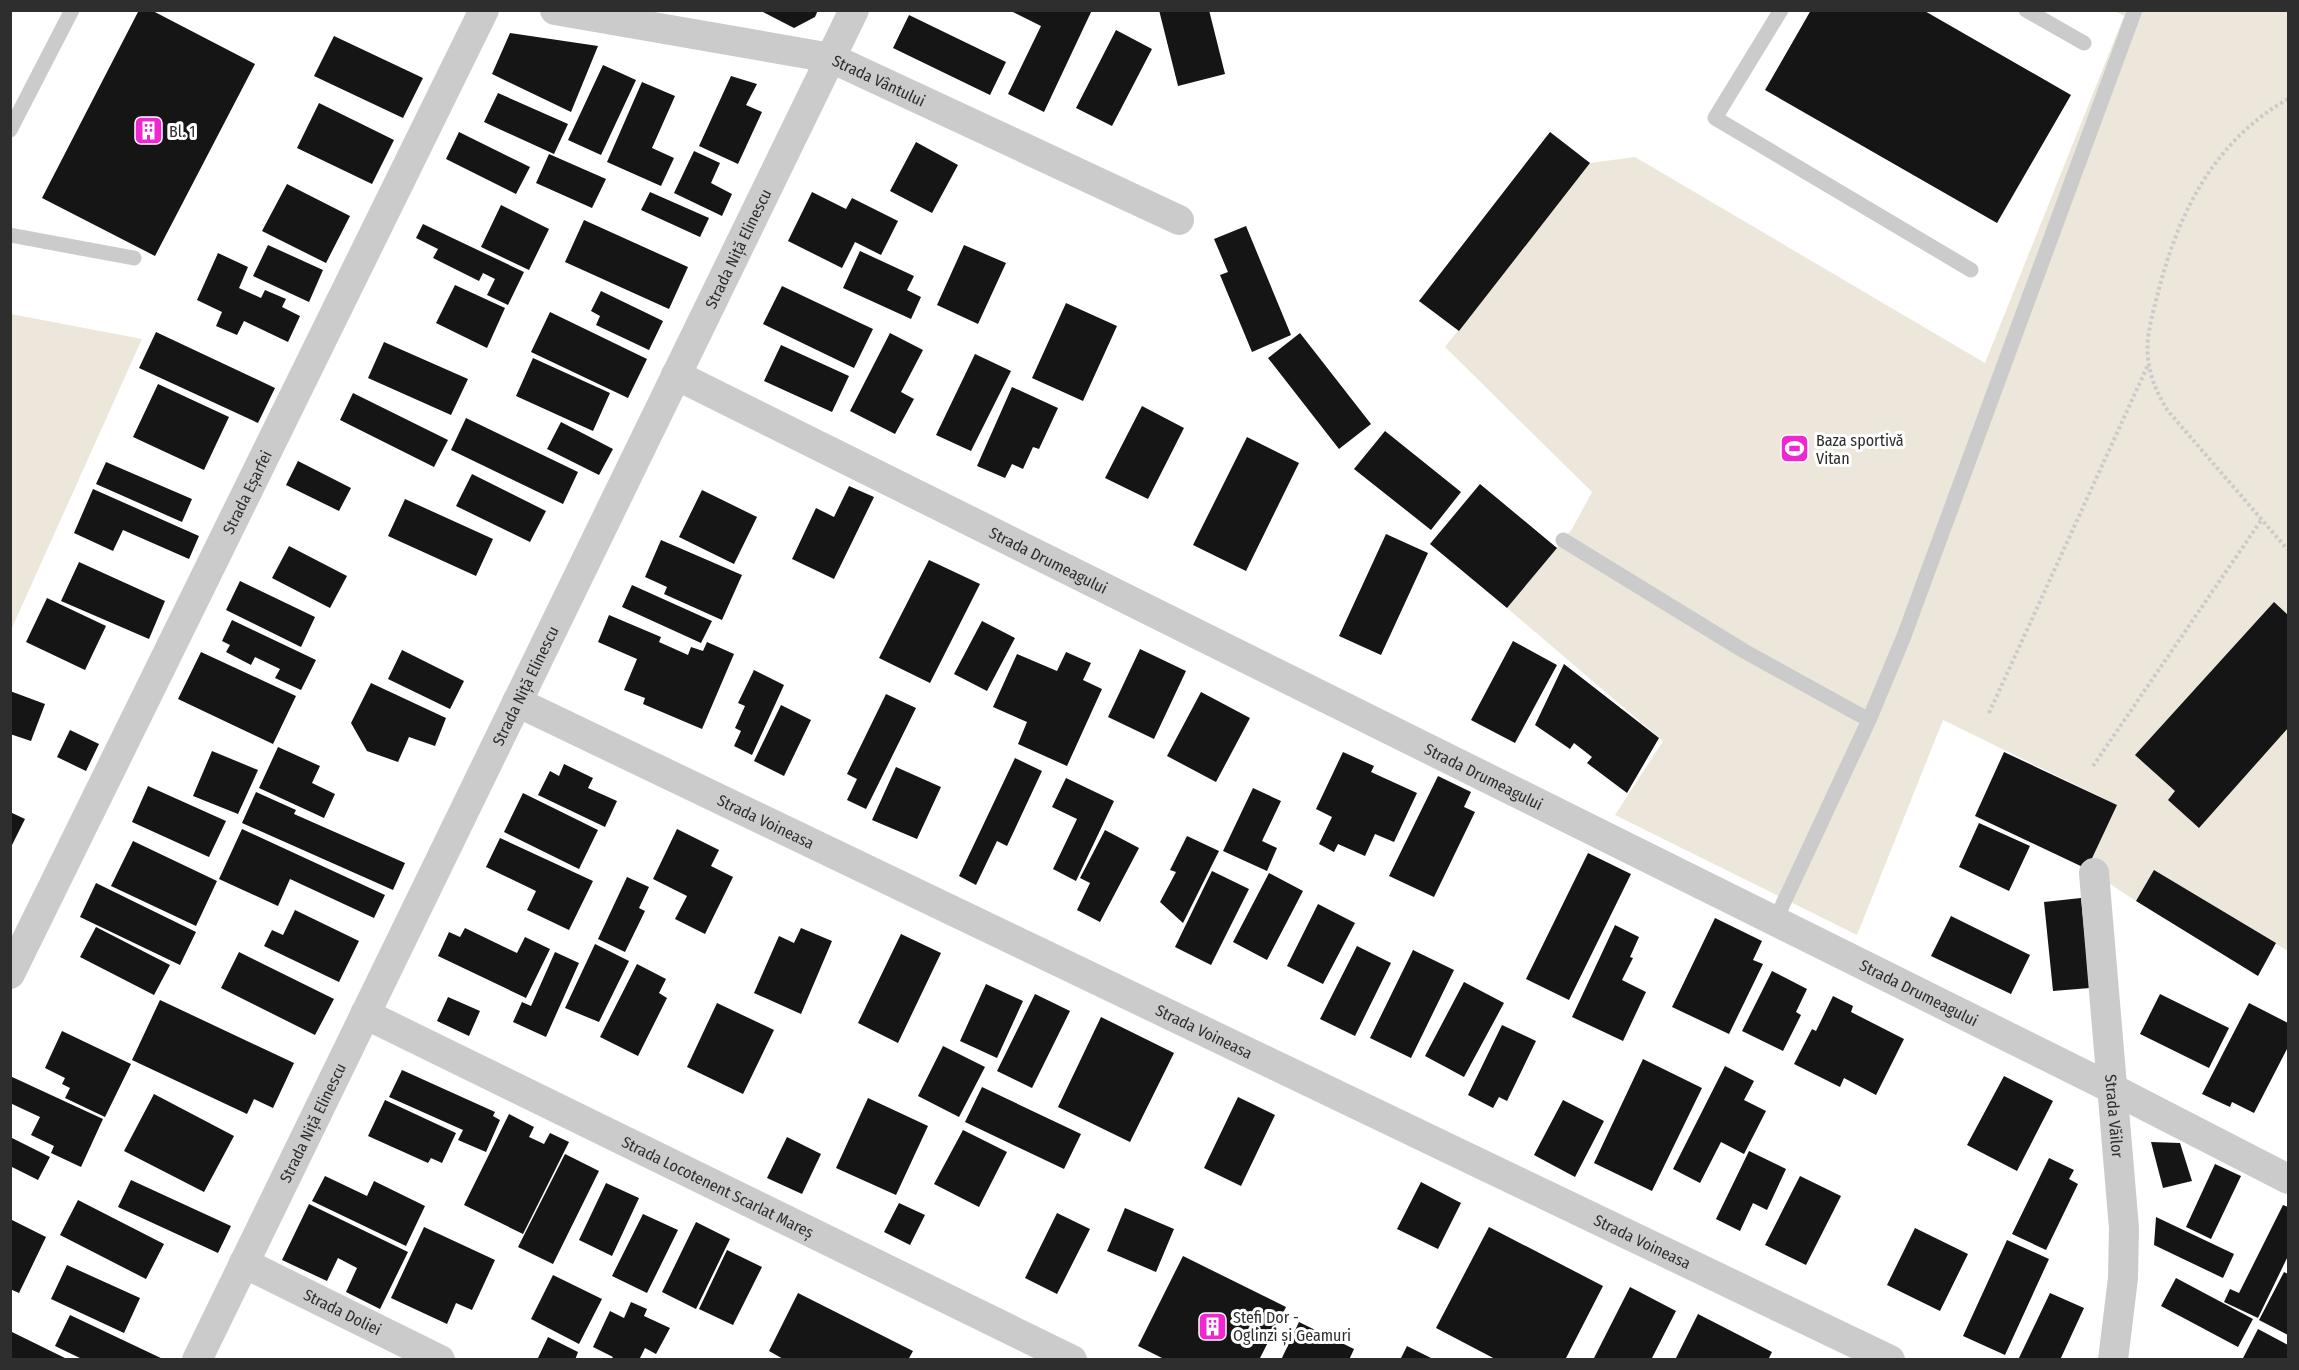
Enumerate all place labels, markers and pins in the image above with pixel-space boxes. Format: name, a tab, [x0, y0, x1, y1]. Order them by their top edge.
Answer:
building icon: Bl. 1	[132, 115, 164, 147]
place label: Bl. 1	[169, 122, 195, 141]
place label: Baza sportivă Vitan	[1816, 431, 1904, 468]
sports icon: Baza sportivă Vitan	[1779, 433, 1811, 465]
place label: Stefi Dor - Oglinzi și Geamuri	[1233, 1308, 1351, 1346]
building icon: Stefi Dor - Oglinzi și Geamuri	[1196, 1310, 1228, 1342]

